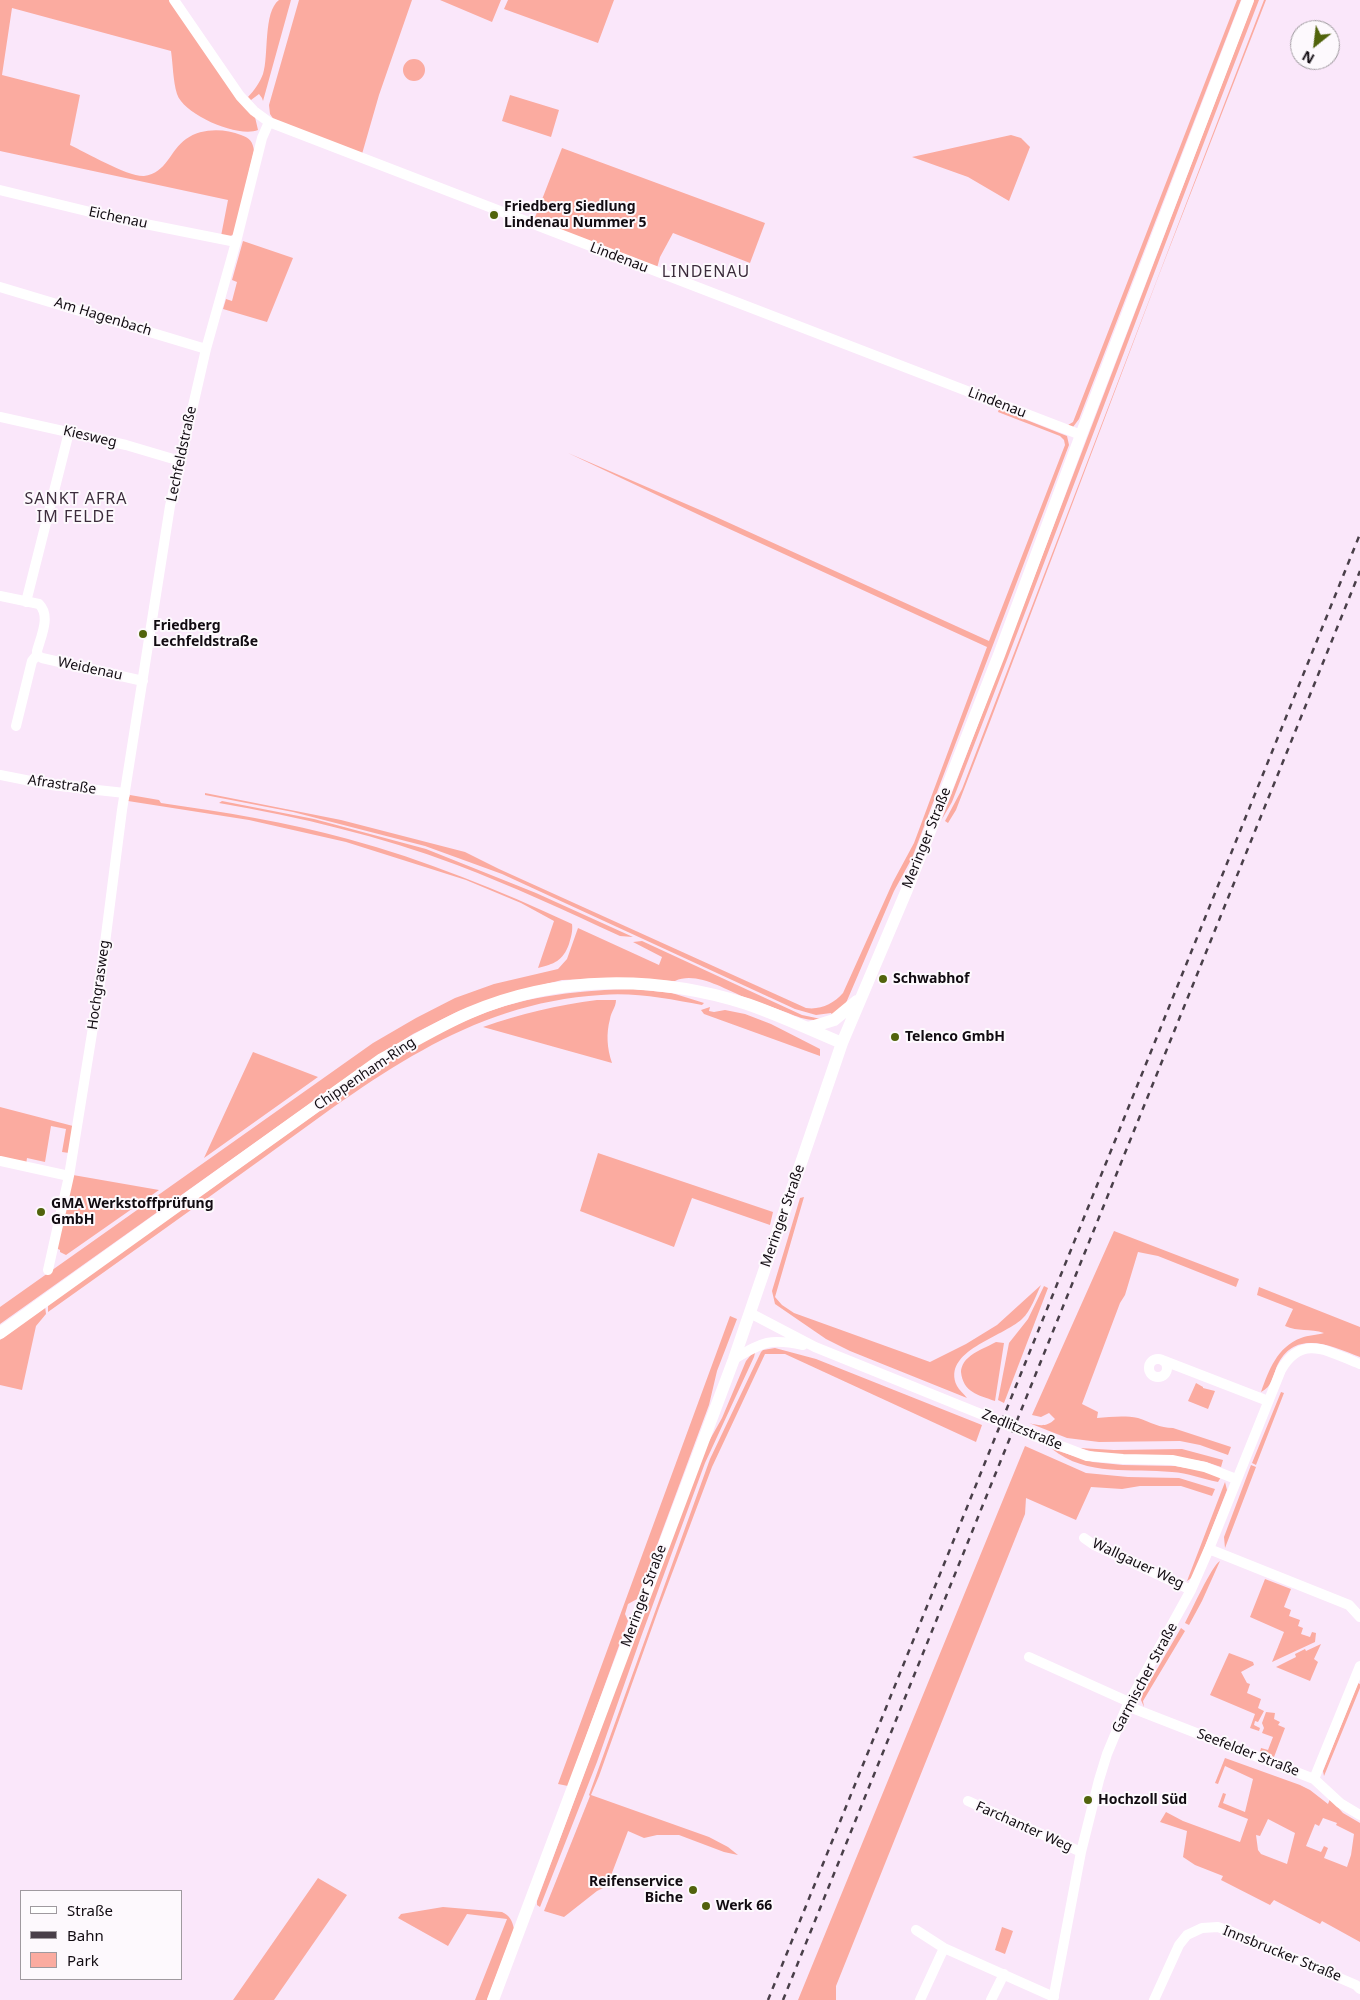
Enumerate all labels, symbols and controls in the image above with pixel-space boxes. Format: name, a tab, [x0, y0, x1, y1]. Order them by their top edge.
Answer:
north arrow	[1290, 20, 1340, 70]
text: N	[1298, 47, 1318, 69]
place label: Friedberg Siedlung Lindenau Nummer 5	[504, 199, 647, 232]
street label: Eichenau	[87, 204, 149, 232]
marker: Friedberg Siedlung Lindenau Nummer 5	[488, 209, 500, 221]
street label: Lindenau	[587, 239, 651, 277]
district label: LINDENAU	[661, 262, 751, 282]
street label: Am Hagenbach	[52, 294, 154, 340]
street label: Lindenau	[965, 384, 1029, 422]
street label: Lechfeldstraße	[164, 405, 200, 503]
street label: Kiesweg	[62, 423, 118, 451]
district label: SANKT AFRA IM FELDE	[23, 489, 129, 527]
place label: Friedberg Lechfeldstraße	[153, 618, 258, 650]
marker: Friedberg Lechfeldstraße	[137, 628, 149, 640]
street label: Weidenau	[56, 654, 124, 684]
street label: Afrastraße	[27, 772, 97, 798]
street label: Meringer Straße	[899, 785, 955, 891]
street label: Hochgrasweg	[84, 939, 114, 1031]
place label: Schwabhof	[893, 971, 970, 987]
marker: Schwabhof	[877, 973, 889, 985]
place label: Telenco GmbH	[905, 1029, 1005, 1045]
marker: Telenco GmbH	[889, 1031, 901, 1043]
street label: Chippenham-Ring	[311, 1034, 419, 1114]
street label: Meringer Straße	[758, 1162, 808, 1270]
place label: GMA Werkstoffprüfung GmbH	[51, 1196, 214, 1228]
marker: GMA Werkstoffprüfung GmbH	[35, 1206, 47, 1218]
street label: Zedlitzstraße	[979, 1406, 1065, 1454]
street label: Wallgauer Weg	[1089, 1535, 1187, 1593]
street label: Meringer Straße	[618, 1543, 670, 1649]
street label: Garmischer Straße	[1109, 1620, 1181, 1736]
street label: Seefelder Straße	[1194, 1726, 1302, 1780]
place label: Hochzoll Süd	[1098, 1792, 1187, 1808]
marker: Hochzoll Süd	[1082, 1794, 1094, 1806]
street label: Farchanter Weg	[973, 1798, 1075, 1856]
place label: Reifenservice Biche	[589, 1874, 683, 1906]
marker: Reifenservice Biche	[687, 1884, 699, 1896]
legend	[20, 1890, 182, 1980]
place label: Werk 66	[716, 1898, 772, 1914]
text: Straße	[67, 1900, 113, 1920]
marker: Werk 66	[700, 1900, 712, 1912]
street label: Innsbrucker Straße	[1220, 1923, 1344, 1985]
text: Bahn	[67, 1925, 104, 1945]
text: Park	[67, 1950, 99, 1970]

